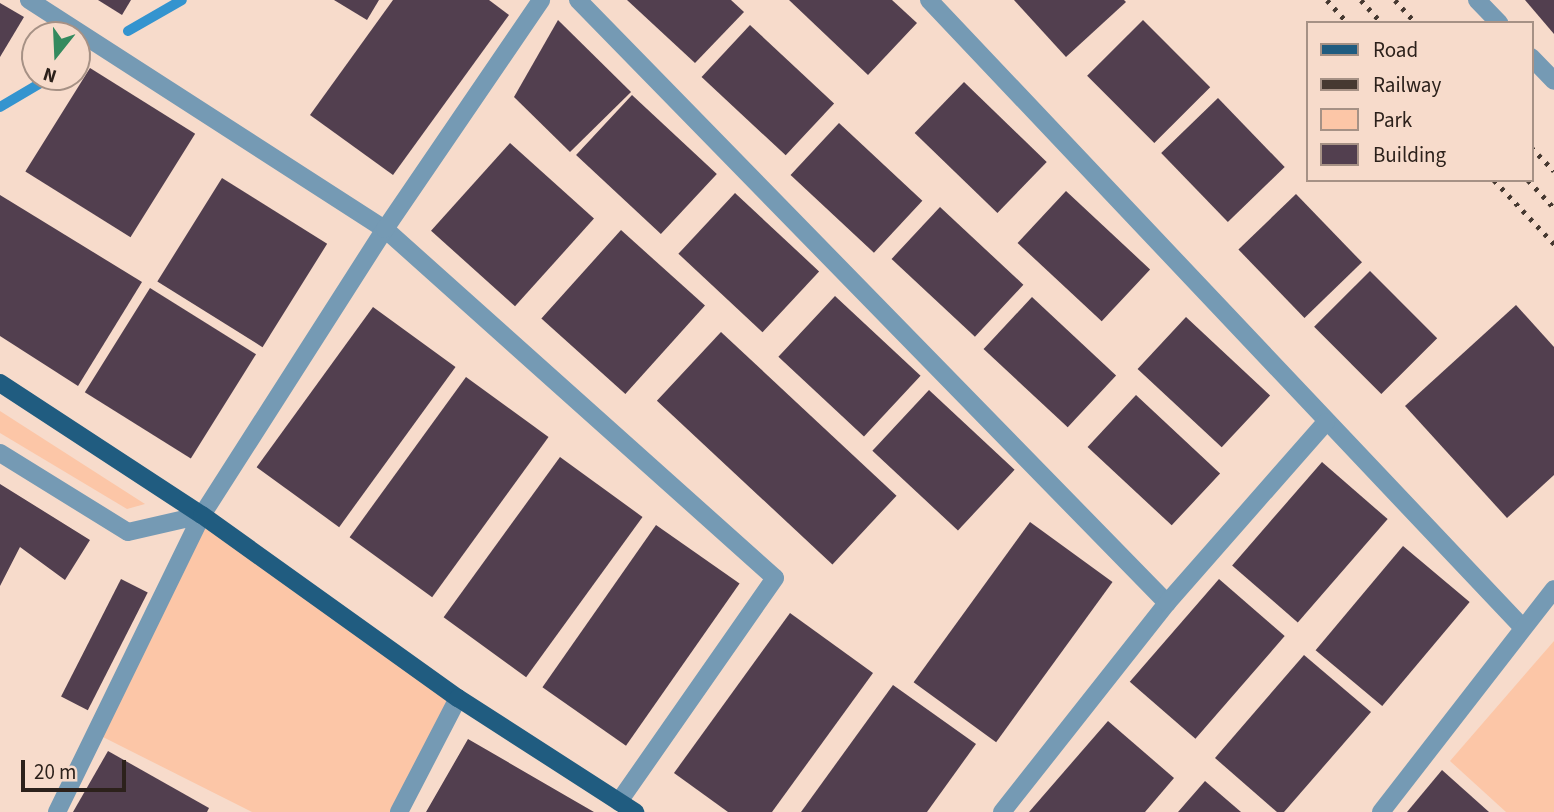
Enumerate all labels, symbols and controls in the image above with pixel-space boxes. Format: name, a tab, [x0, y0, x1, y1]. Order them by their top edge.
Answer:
north arrow	[21, 21, 91, 91]
legend	[1306, 21, 1533, 182]
text: Road	[1373, 35, 1418, 65]
text: N	[40, 60, 60, 89]
text: Railway	[1373, 70, 1441, 100]
text: Park	[1373, 105, 1412, 135]
text: Building	[1373, 140, 1446, 170]
scale bar	[24, 746, 130, 790]
text: 20 m	[34, 757, 76, 787]

